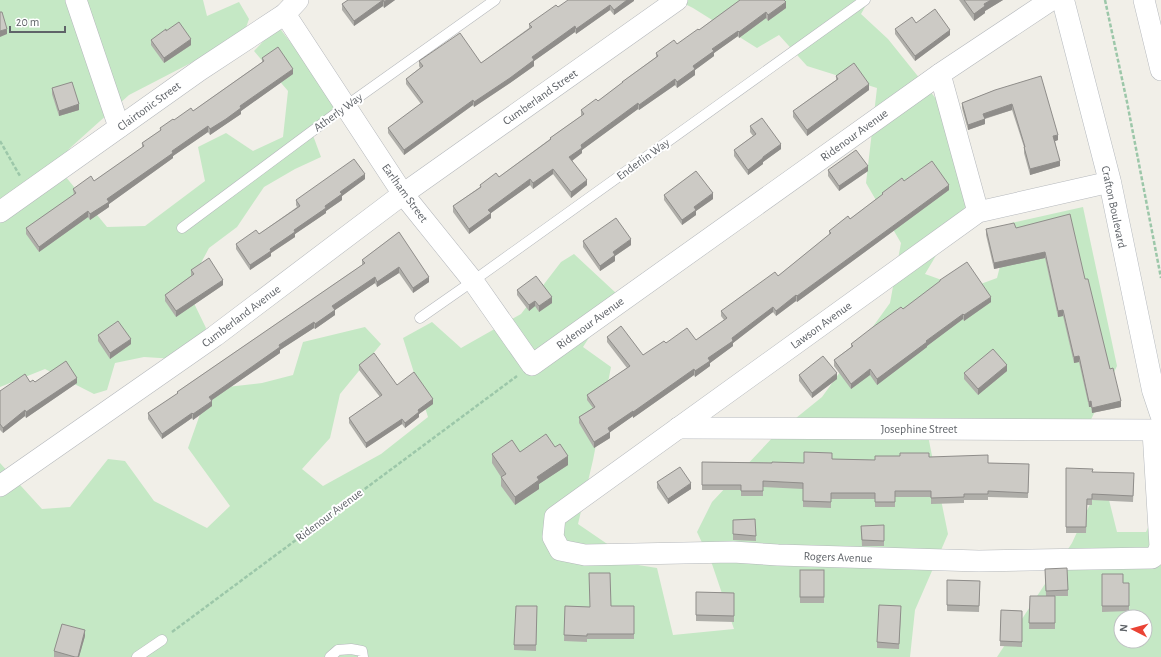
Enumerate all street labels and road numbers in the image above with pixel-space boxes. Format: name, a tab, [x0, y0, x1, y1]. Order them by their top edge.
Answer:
street label: Cumberland Street	[500, 67, 580, 127]
street label: Clairtonic Street	[115, 79, 183, 133]
street label: Atherly Way	[311, 90, 365, 134]
street label: Ridenour Avenue	[818, 107, 890, 163]
street label: Enderlin Way	[614, 136, 672, 183]
street label: Earlham Street	[380, 161, 430, 225]
street label: Crafton Boulevard	[1099, 165, 1129, 249]
street label: Cumberland Avenue	[199, 283, 283, 349]
street label: Ridenour Avenue	[554, 295, 626, 351]
street label: Lawson Avenue	[788, 299, 854, 351]
street label: Josephine Street	[881, 423, 957, 435]
street label: Ridenour Avenue	[293, 486, 365, 544]
street label: Rogers Avenue	[803, 550, 873, 564]

